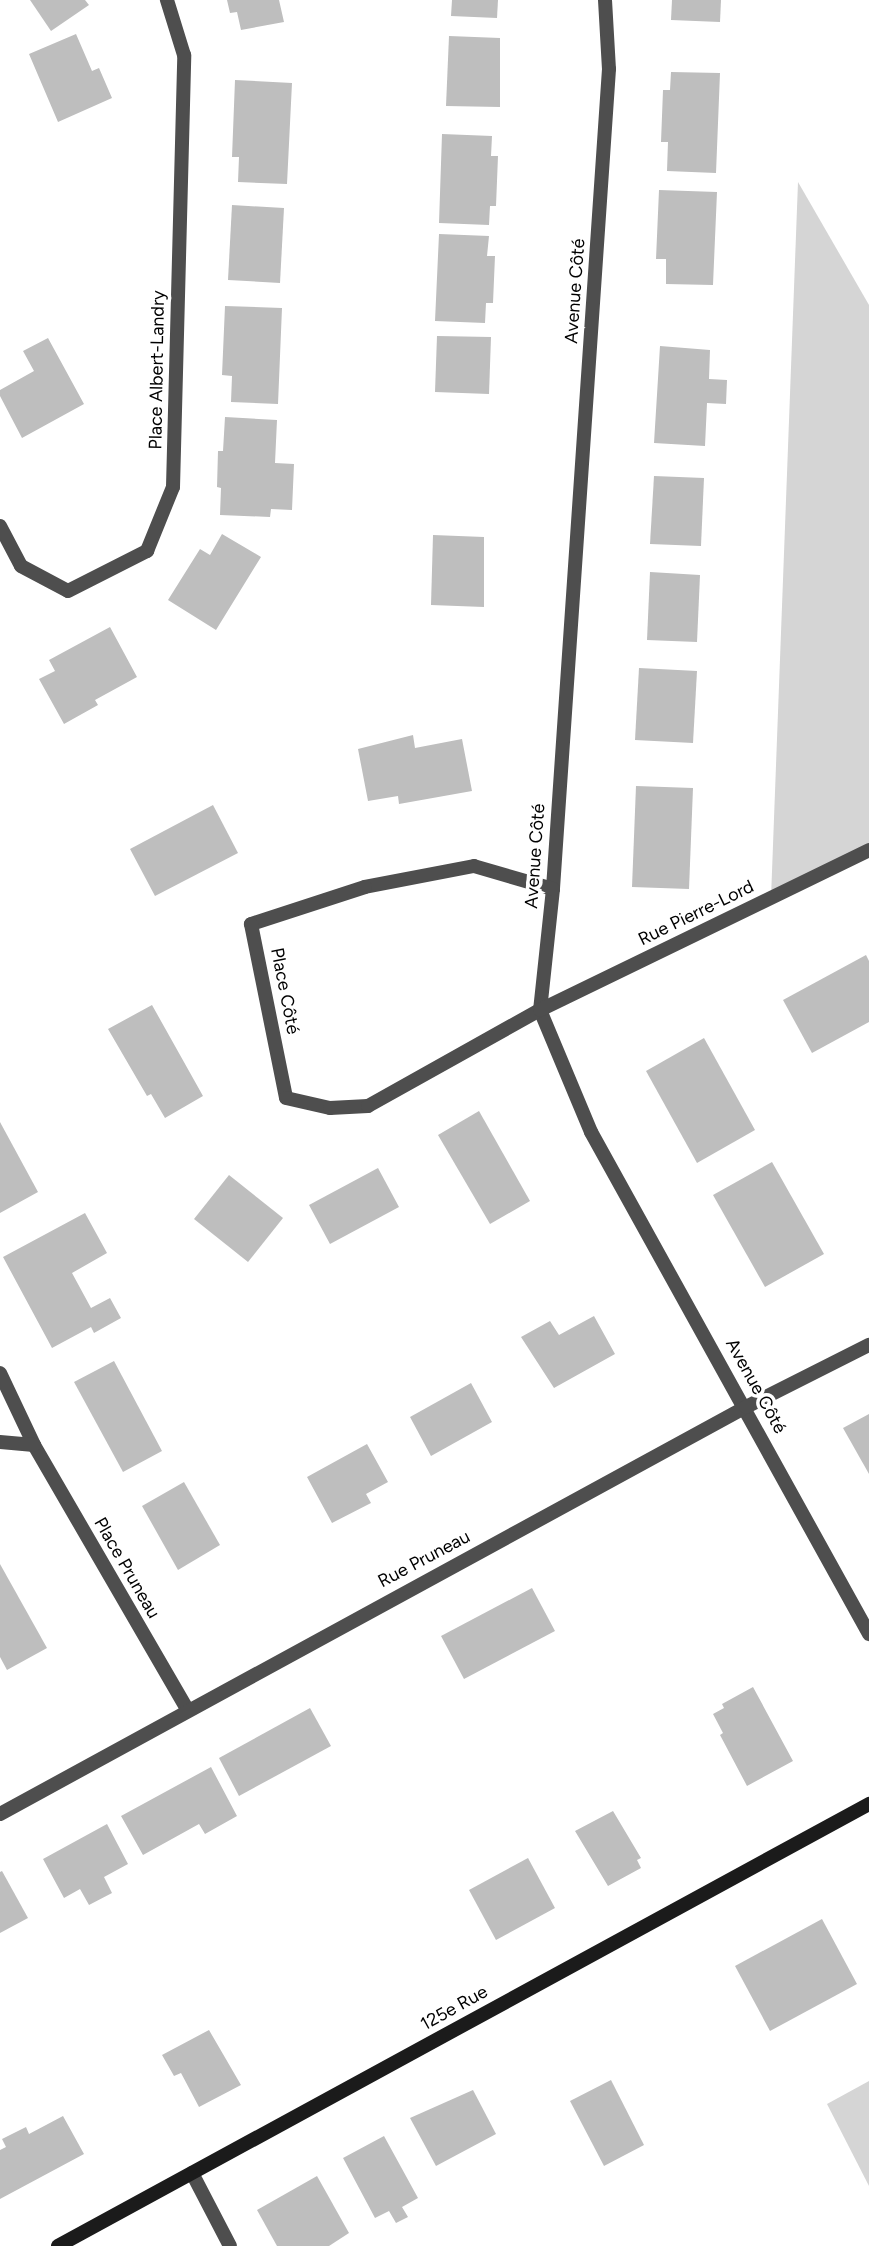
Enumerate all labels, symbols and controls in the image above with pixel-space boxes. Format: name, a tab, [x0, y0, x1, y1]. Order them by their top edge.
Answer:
street label: Avenue Côté	[561, 238, 589, 344]
street label: Place Albert-Landry	[145, 290, 169, 450]
street label: Avenue Côté	[521, 803, 549, 909]
street label: Rue Pierre-Lord	[635, 876, 757, 950]
street label: Place Côté	[266, 946, 304, 1036]
street label: Avenue Côté	[721, 1335, 791, 1437]
street label: Place Pruneau	[89, 1514, 165, 1622]
street label: Rue Pruneau	[374, 1526, 474, 1592]
street label: 125e Rue	[417, 1981, 491, 2035]

